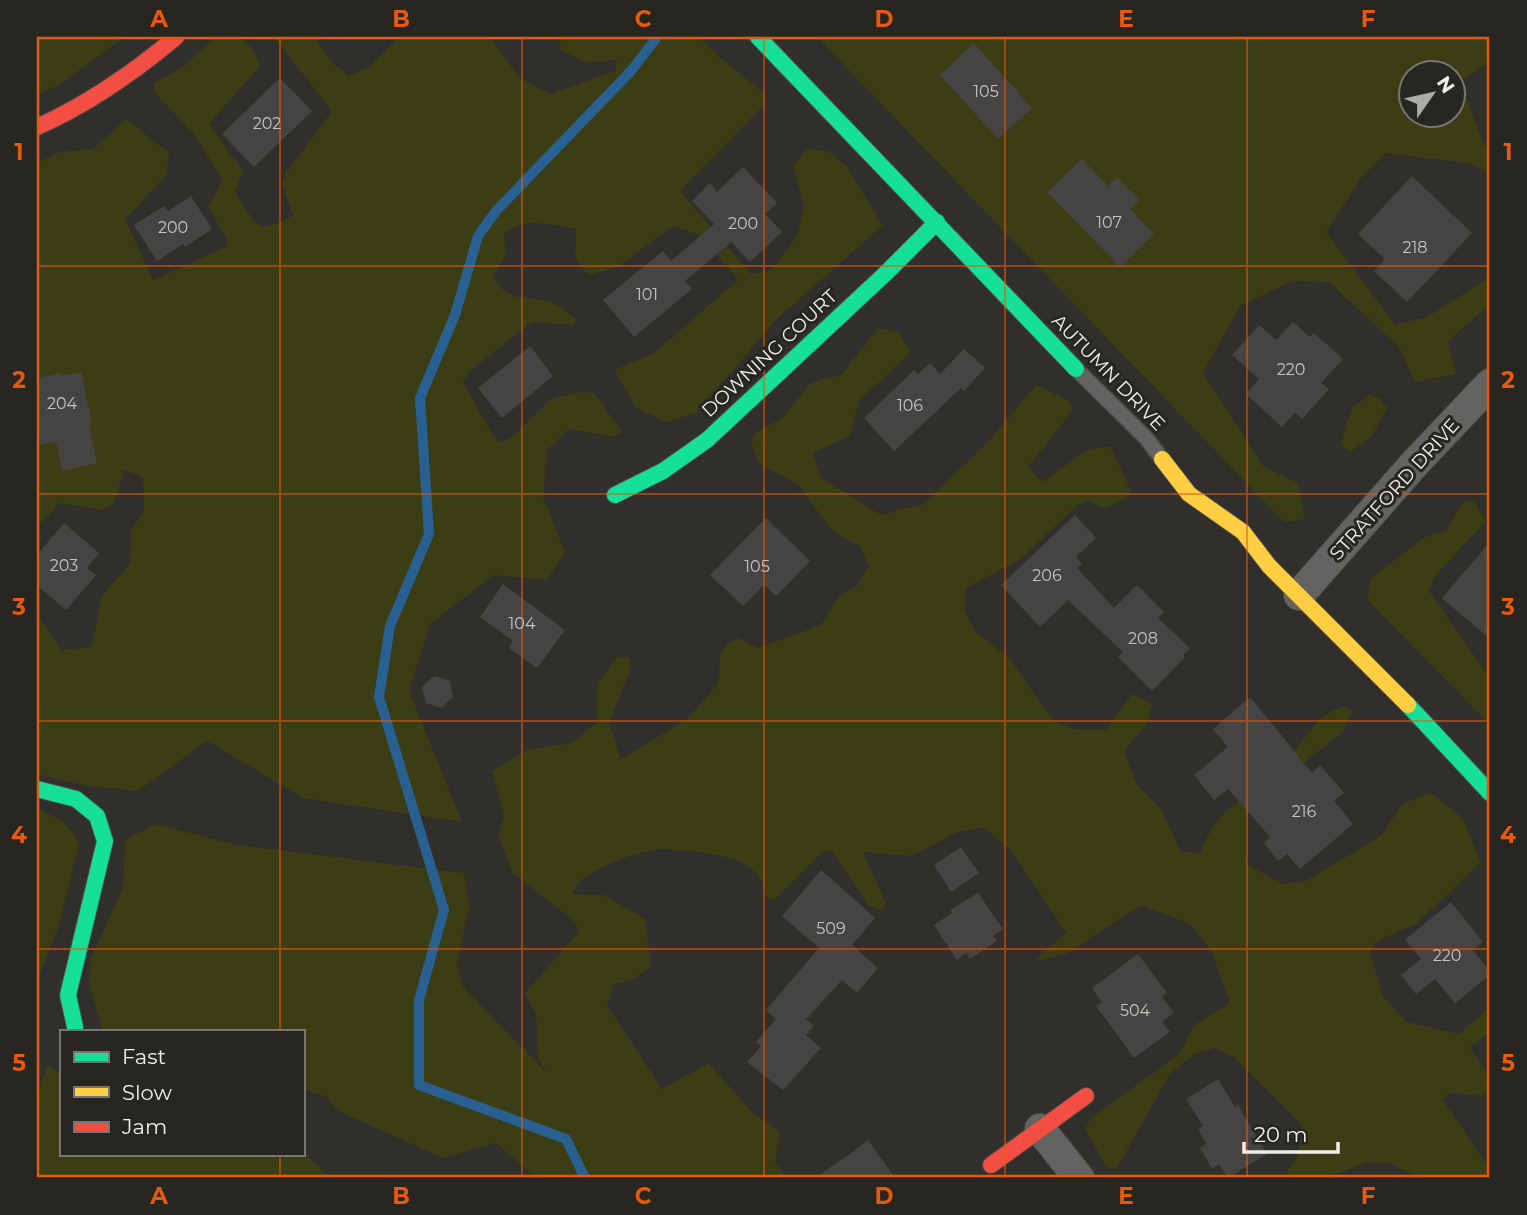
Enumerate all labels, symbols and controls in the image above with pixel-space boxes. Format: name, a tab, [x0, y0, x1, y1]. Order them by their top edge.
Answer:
text: A	[149, 5, 168, 33]
text: B	[392, 5, 410, 33]
text: C	[635, 5, 652, 33]
text: D	[875, 5, 894, 33]
text: E	[1118, 5, 1134, 33]
text: F	[1361, 5, 1376, 33]
north arrow	[1398, 60, 1468, 130]
text: N	[1432, 72, 1460, 98]
house number: 105	[973, 82, 999, 101]
house number: 202	[253, 114, 281, 133]
text: 1	[14, 138, 24, 166]
text: 1	[1503, 138, 1513, 166]
house number: 107	[1096, 213, 1122, 232]
house number: 200	[728, 214, 758, 233]
house number: 200	[158, 218, 188, 237]
house number: 218	[1402, 238, 1428, 257]
house number: 101	[636, 285, 658, 304]
street label: DOWNING COURT	[697, 285, 842, 422]
street label: AUTUMN DRIVE	[1047, 309, 1170, 435]
house number: 220	[1277, 360, 1305, 379]
text: 2	[12, 366, 26, 394]
text: 2	[1501, 366, 1515, 394]
house number: 204	[47, 394, 78, 413]
house number: 106	[897, 396, 923, 415]
street label: STRATFORD DRIVE	[1325, 414, 1464, 565]
house number: 203	[50, 556, 78, 575]
house number: 105	[744, 557, 770, 576]
house number: 206	[1032, 566, 1062, 585]
text: 3	[11, 593, 26, 621]
text: 3	[1500, 593, 1515, 621]
house number: 104	[509, 614, 536, 633]
house number: 208	[1128, 629, 1158, 648]
house number: 216	[1292, 802, 1317, 821]
text: 4	[11, 821, 27, 849]
text: 4	[1500, 821, 1516, 849]
house number: 509	[816, 919, 846, 938]
house number: 220	[1433, 946, 1461, 965]
house number: 504	[1120, 1001, 1151, 1020]
legend	[60, 1030, 304, 1156]
text: Fast	[122, 1044, 166, 1069]
text: 5	[12, 1049, 26, 1077]
text: 5	[1501, 1049, 1515, 1077]
text: Slow	[122, 1080, 172, 1105]
scale bar	[1244, 1110, 1338, 1154]
text: Jam	[121, 1114, 167, 1139]
text: 20 m	[1254, 1122, 1308, 1147]
text: A	[149, 1182, 168, 1210]
text: B	[392, 1182, 410, 1210]
text: C	[635, 1182, 652, 1210]
text: D	[875, 1182, 894, 1210]
text: E	[1118, 1182, 1134, 1210]
text: F	[1361, 1182, 1376, 1210]

